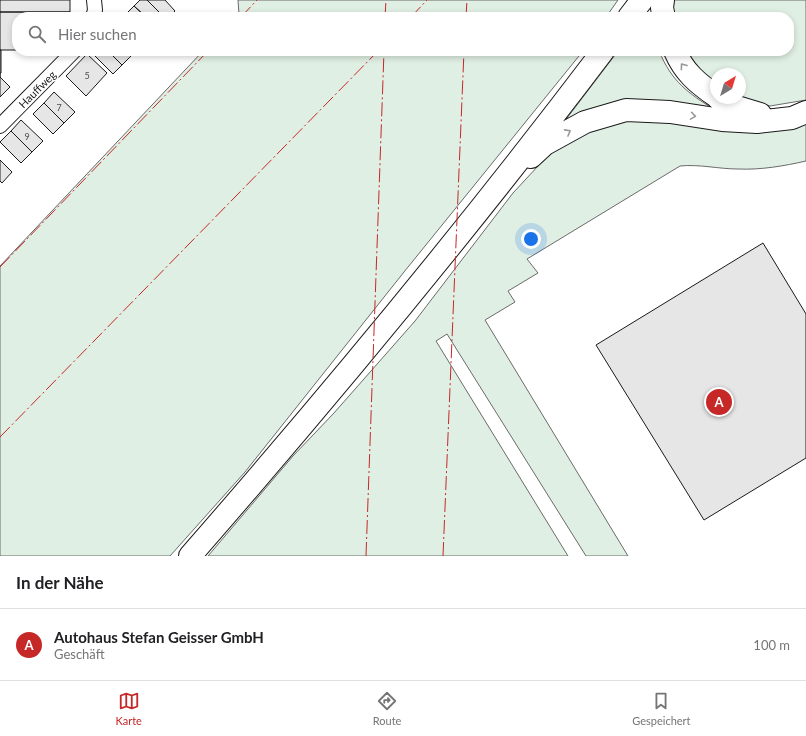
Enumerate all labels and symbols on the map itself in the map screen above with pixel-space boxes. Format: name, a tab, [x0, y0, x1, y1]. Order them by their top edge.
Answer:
one-way arrow	[680, 63, 688, 70]
street label: Hauffweg	[16, 68, 58, 110]
north arrow	[710, 68, 746, 104]
house number: 5	[84, 70, 90, 81]
house number: 7	[56, 102, 62, 113]
one-way arrow	[690, 111, 697, 119]
one-way arrow	[564, 129, 571, 136]
house number: 9	[24, 131, 30, 142]
your location	[521, 229, 541, 249]
pin: A	[706, 387, 732, 417]

